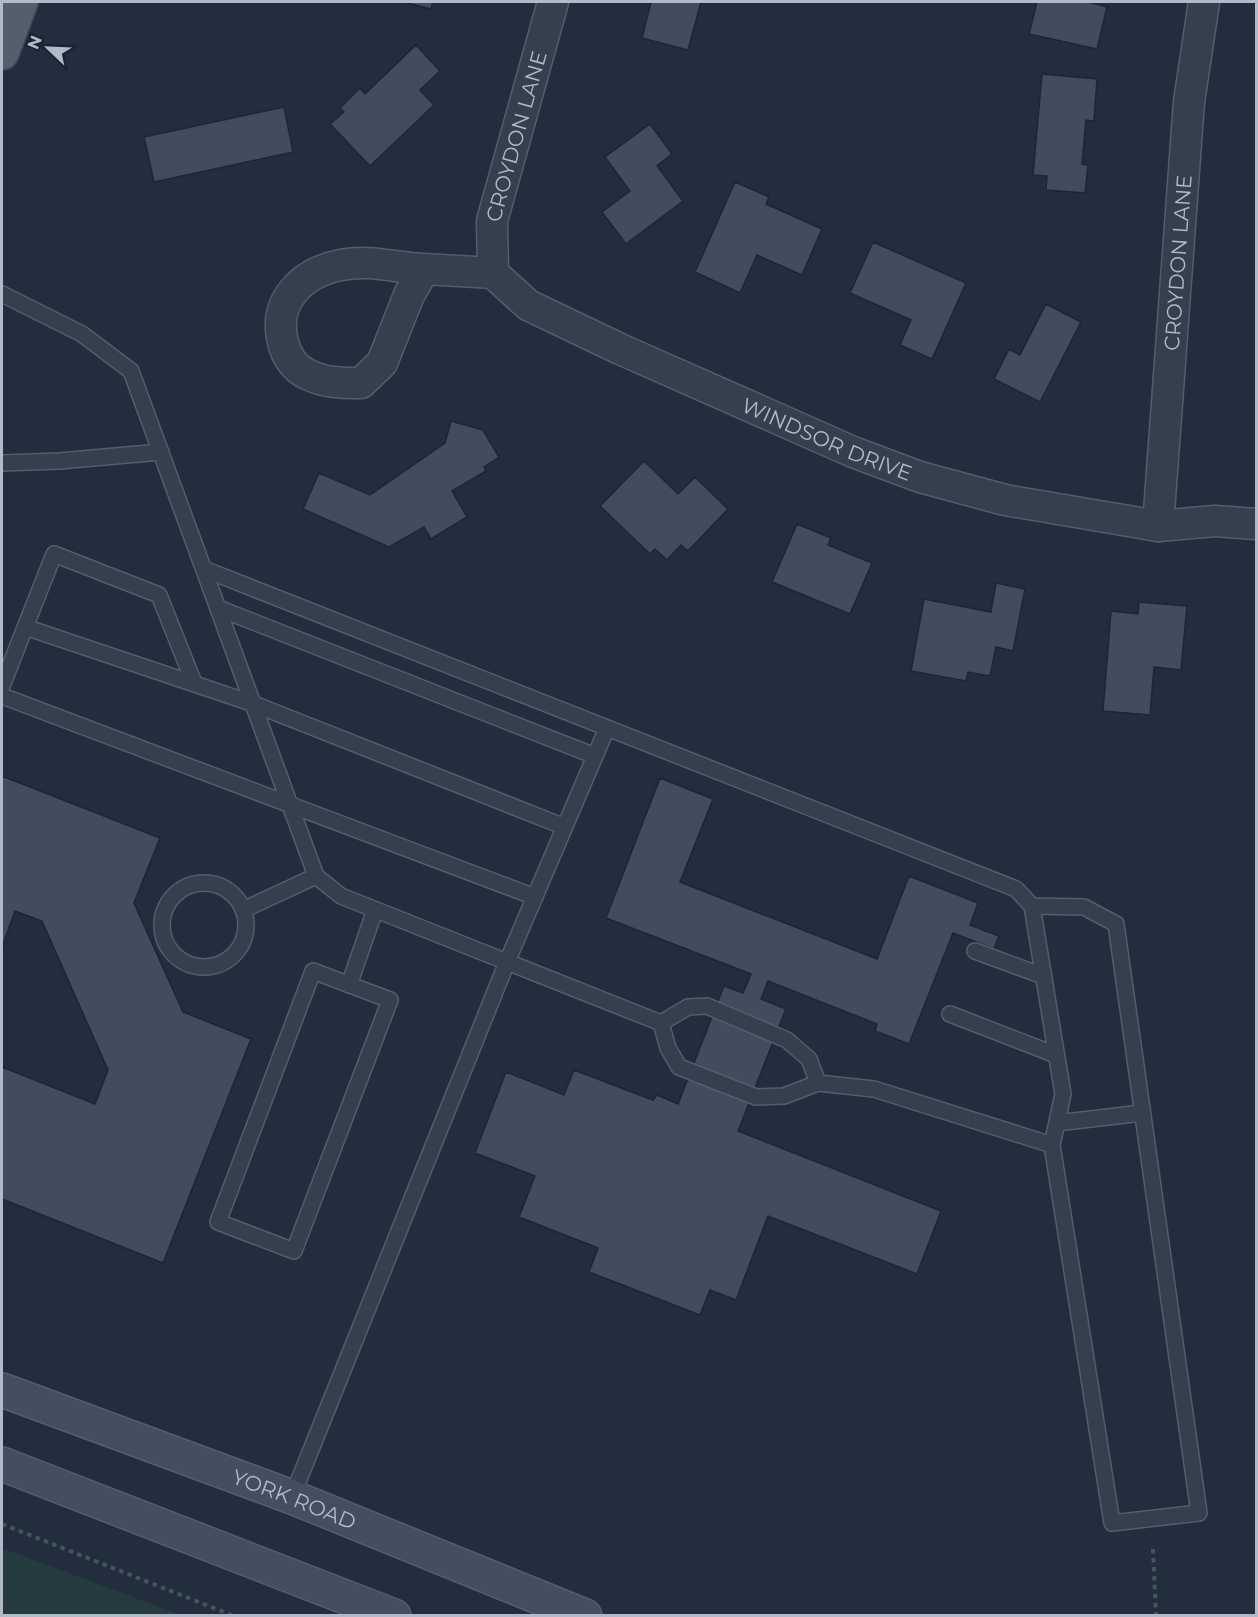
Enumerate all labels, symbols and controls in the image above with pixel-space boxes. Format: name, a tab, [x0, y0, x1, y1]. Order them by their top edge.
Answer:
north arrow	[18, 18, 78, 78]
text: N	[23, 33, 46, 52]
street label: CROYDON LANE	[480, 48, 551, 224]
street label: CROYDON LANE	[1158, 174, 1196, 352]
street label: WINDSOR DRIVE	[738, 392, 916, 485]
street label: YORK ROAD	[229, 1464, 360, 1534]

